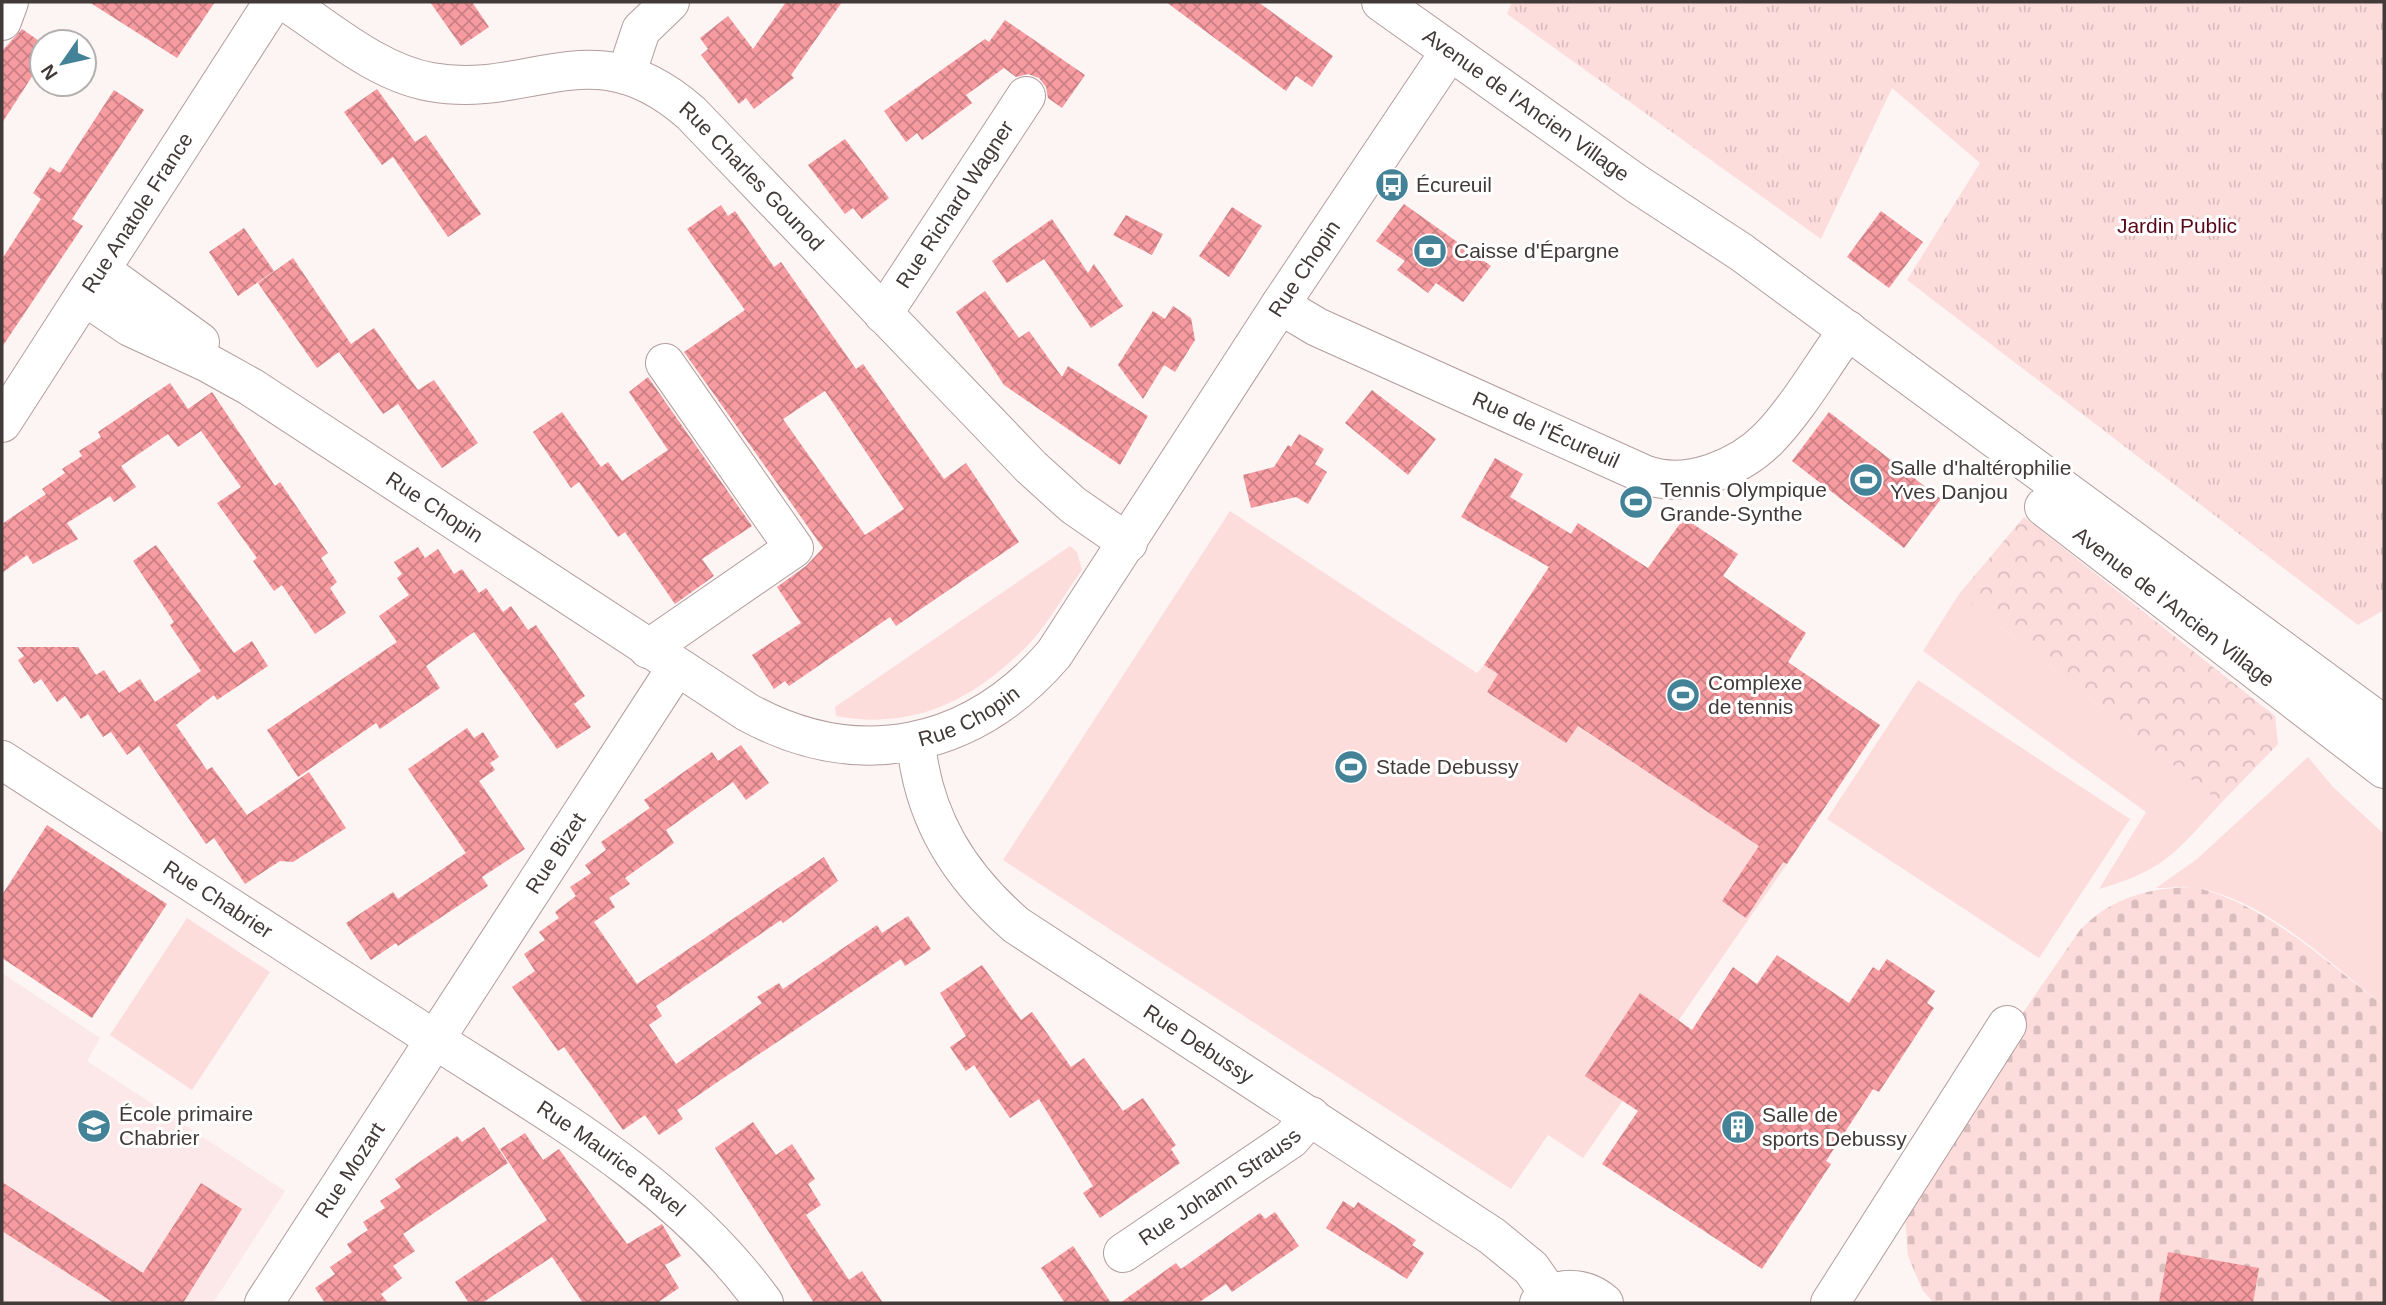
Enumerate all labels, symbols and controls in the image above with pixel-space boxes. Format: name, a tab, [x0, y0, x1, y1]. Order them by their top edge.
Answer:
street label: Avenue de l'Ancien Village	[1419, 24, 1634, 186]
north arrow	[28, 28, 98, 98]
text: N	[37, 61, 62, 84]
street label: Rue Charles Gounod	[675, 96, 829, 255]
street label: Rue Richard Wagner	[891, 116, 1018, 292]
street label: Rue Anatole France	[77, 128, 197, 297]
bus stop icon: Écureuil	[1373, 166, 1411, 204]
place label: Écureuil	[1416, 173, 1492, 196]
park label: Jardin Public	[2117, 214, 2237, 237]
street label: Rue Chopin	[1264, 216, 1344, 321]
bank icon: Caisse d'Épargne	[1411, 232, 1449, 270]
place label: Caisse d'Épargne	[1454, 239, 1619, 262]
street label: Rue de l'Écureuil	[1469, 387, 1623, 472]
place label: Salle d'haltérophilie Yves Danjou	[1890, 456, 2071, 503]
sports icon: Salle d'haltérophilie Yves Danjou	[1847, 461, 1885, 499]
street label: Rue Chopin	[382, 467, 487, 547]
place label: Tennis Olympique Grande-Synthe	[1660, 478, 1827, 525]
sports icon: Tennis Olympique Grande-Synthe	[1617, 483, 1655, 521]
street label: Avenue de l'Ancien Village	[2069, 522, 2279, 691]
place label: Complexe de tennis	[1708, 671, 1803, 718]
sports icon: Complexe de tennis	[1664, 676, 1702, 714]
street label: Rue Chopin	[916, 681, 1024, 751]
sports icon: Stade Debussy	[1332, 748, 1370, 786]
place label: Stade Debussy	[1376, 755, 1519, 778]
street label: Rue Bizet	[521, 808, 590, 898]
street label: Rue Chabrier	[159, 856, 277, 943]
street label: Rue Debussy	[1140, 1000, 1258, 1088]
street label: Rue Maurice Ravel	[533, 1096, 690, 1221]
place label: École primaire Chabrier	[119, 1102, 253, 1149]
place label: Salle de sports Debussy	[1762, 1103, 1907, 1150]
school or university icon: École primaire Chabrier	[75, 1107, 113, 1145]
building icon: Salle de sports Debussy	[1719, 1108, 1757, 1146]
street label: Rue Mozart	[310, 1118, 389, 1222]
street label: Rue Johann Strauss	[1134, 1124, 1305, 1250]

